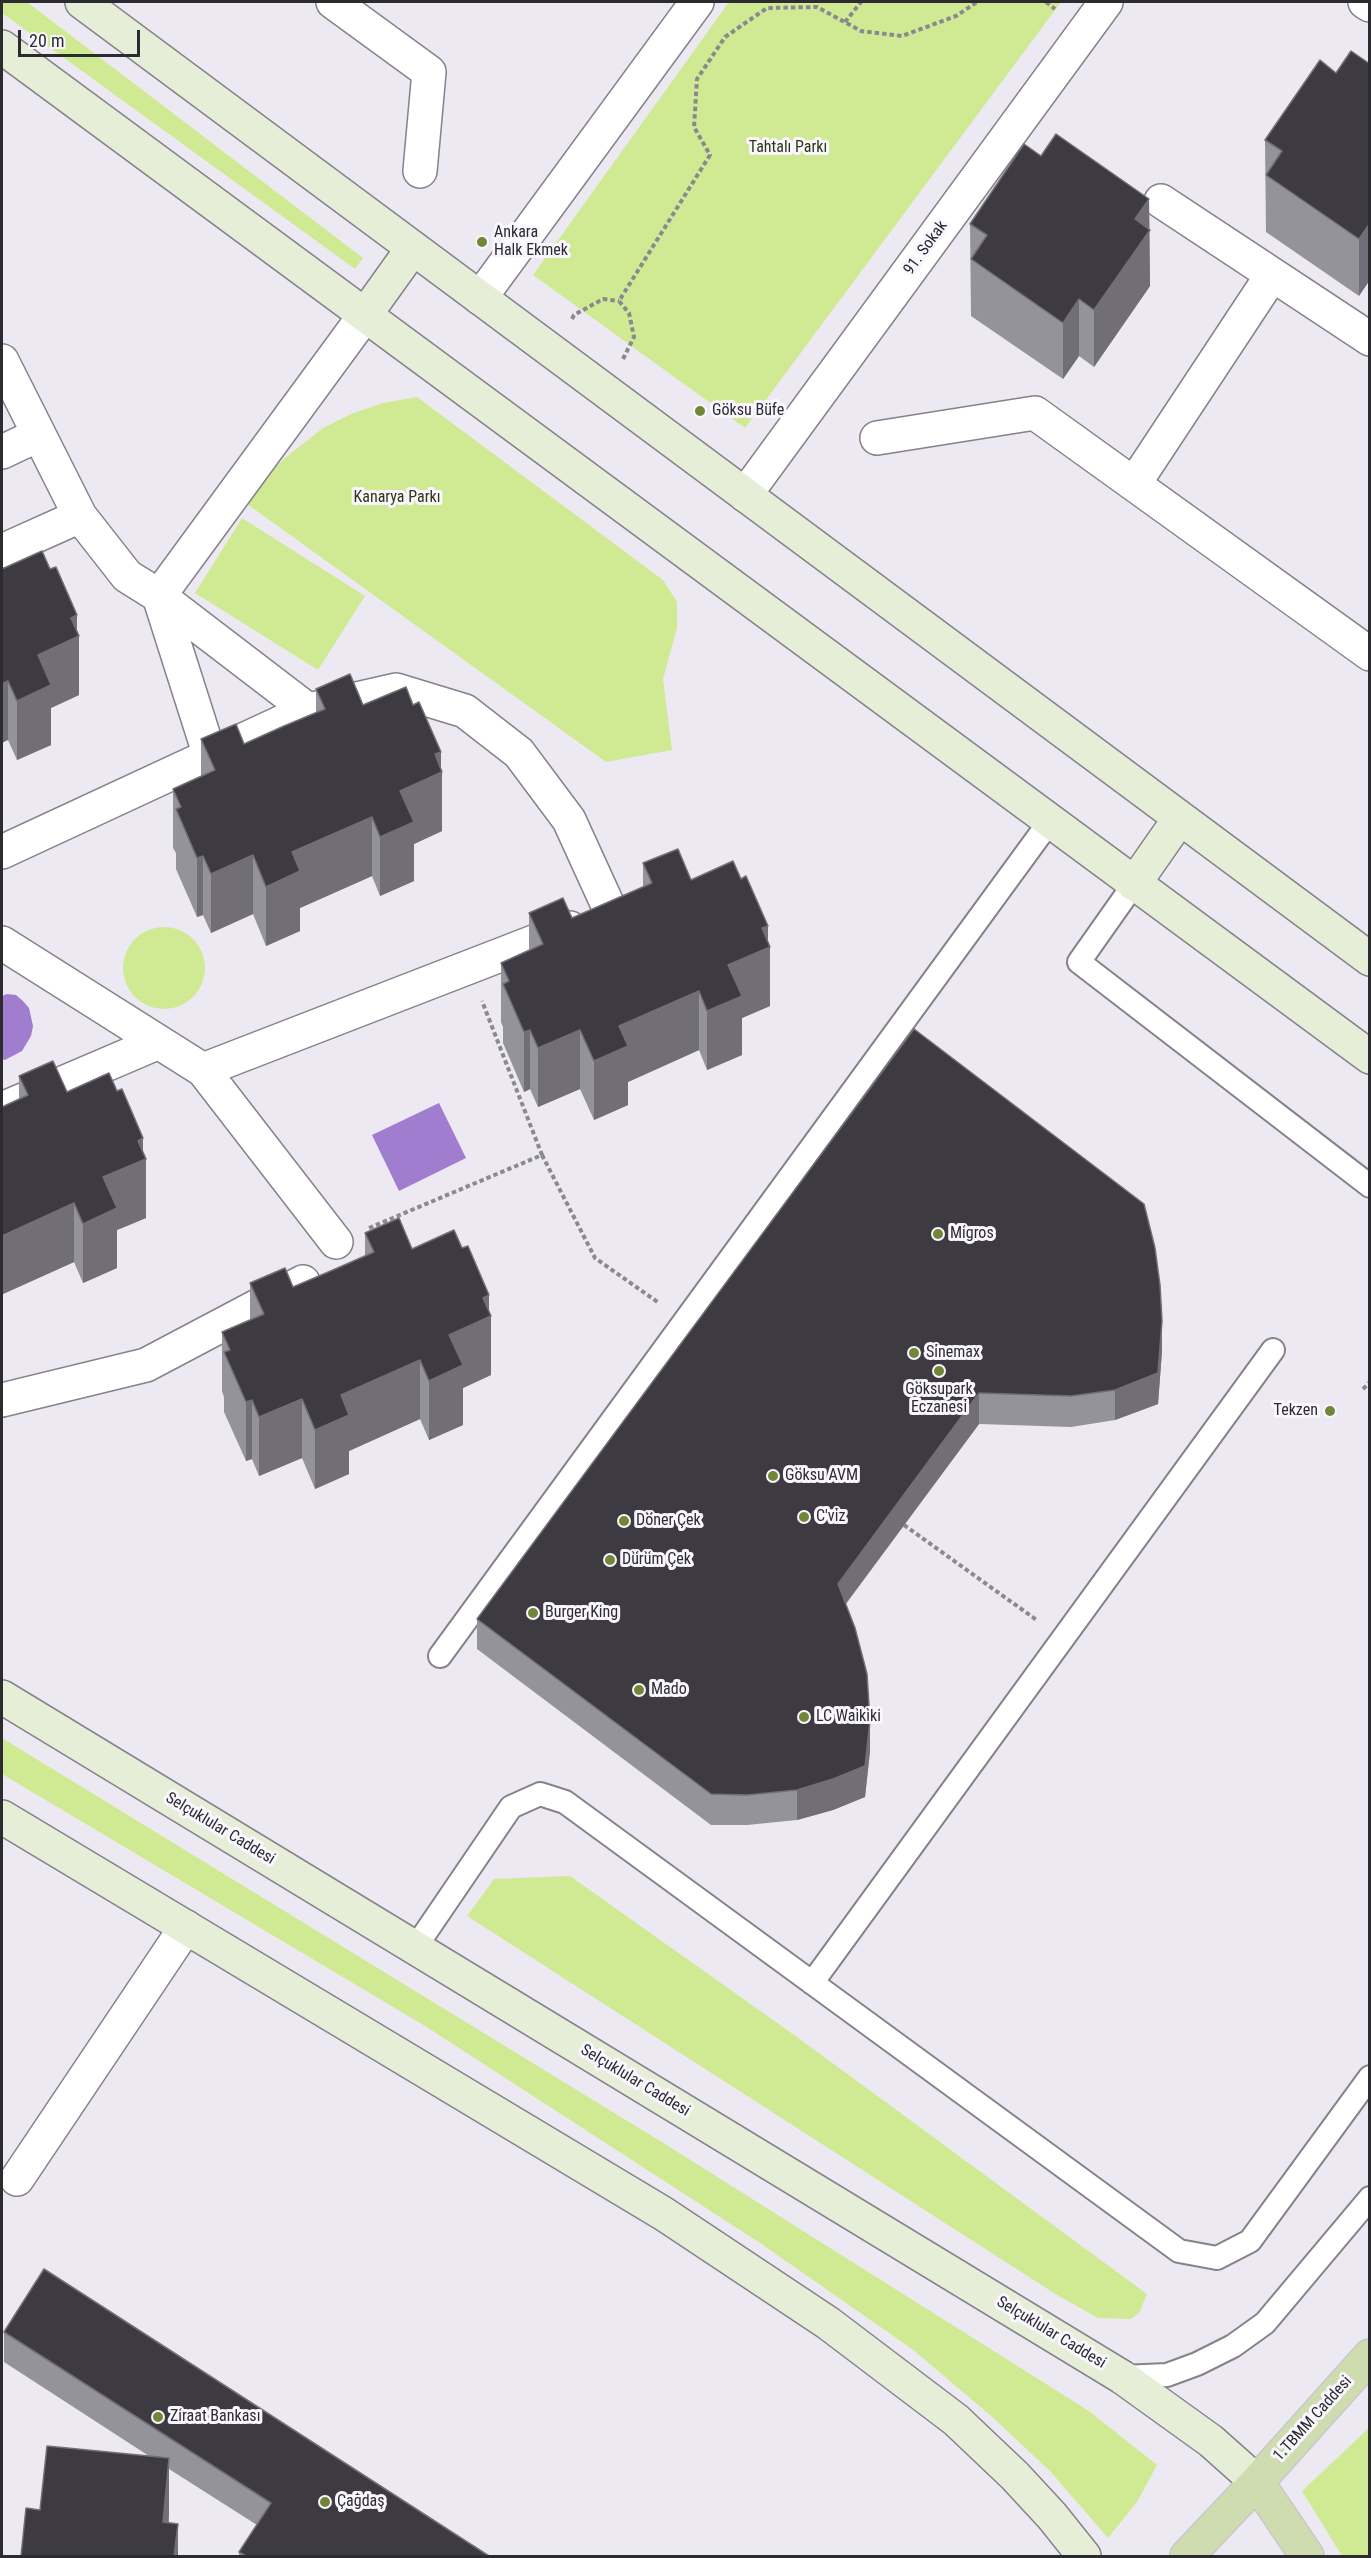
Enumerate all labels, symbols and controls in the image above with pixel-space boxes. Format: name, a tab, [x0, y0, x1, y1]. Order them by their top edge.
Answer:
scale bar	[21, 18, 142, 56]
text: 20 m	[29, 30, 64, 51]
park label: Tahtalı Parkı	[749, 138, 827, 158]
street label: 91. Sokak	[900, 217, 952, 279]
place label: Ankara Halk Ekmek	[494, 223, 568, 261]
marker: Ankara Halk Ekmek	[475, 235, 489, 249]
place label: Göksu Büfe	[712, 401, 784, 421]
marker: Göksu Büfe	[693, 404, 707, 418]
park label: Kanarya Parkı	[354, 488, 440, 508]
place label: Migros	[950, 1224, 994, 1244]
marker: Migros	[931, 1227, 945, 1241]
place label: Sinemax	[926, 1343, 980, 1363]
marker: Sinemax	[907, 1346, 921, 1360]
marker: Göksupark Eczanesi	[932, 1364, 946, 1378]
place label: Göksupark Eczanesi	[905, 1380, 973, 1418]
place label: Tekzen	[1274, 1401, 1318, 1421]
marker: Tekzen	[1323, 1404, 1337, 1418]
place label: Göksu AVM	[785, 1466, 858, 1486]
marker: Göksu AVM	[766, 1469, 780, 1483]
place label: C'viz	[816, 1507, 845, 1527]
marker: C'viz	[797, 1510, 811, 1524]
place label: Döner Çek	[636, 1511, 701, 1531]
marker: Döner Çek	[617, 1514, 631, 1528]
place label: Dürüm Çek	[622, 1550, 691, 1570]
marker: Dürüm Çek	[603, 1553, 617, 1567]
place label: Burger King	[545, 1603, 618, 1623]
marker: Burger King	[526, 1606, 540, 1620]
place label: Mado	[651, 1680, 687, 1700]
marker: Mado	[632, 1683, 646, 1697]
place label: LC Waikiki	[816, 1707, 881, 1727]
marker: LC Waikiki	[797, 1710, 811, 1724]
street label: Selçuklular Caddesi	[162, 1789, 278, 1869]
street label: Selçuklular Caddesi	[577, 2041, 693, 2121]
street label: Selçuklular Caddesi	[993, 2293, 1109, 2373]
street label: 1.TBMM Caddesi	[1270, 2372, 1356, 2466]
place label: Ziraat Bankası	[170, 2407, 260, 2427]
marker: Ziraat Bankası	[151, 2410, 165, 2424]
place label: Çağdaş	[337, 2492, 385, 2512]
marker: Çağdaş	[318, 2495, 332, 2509]

